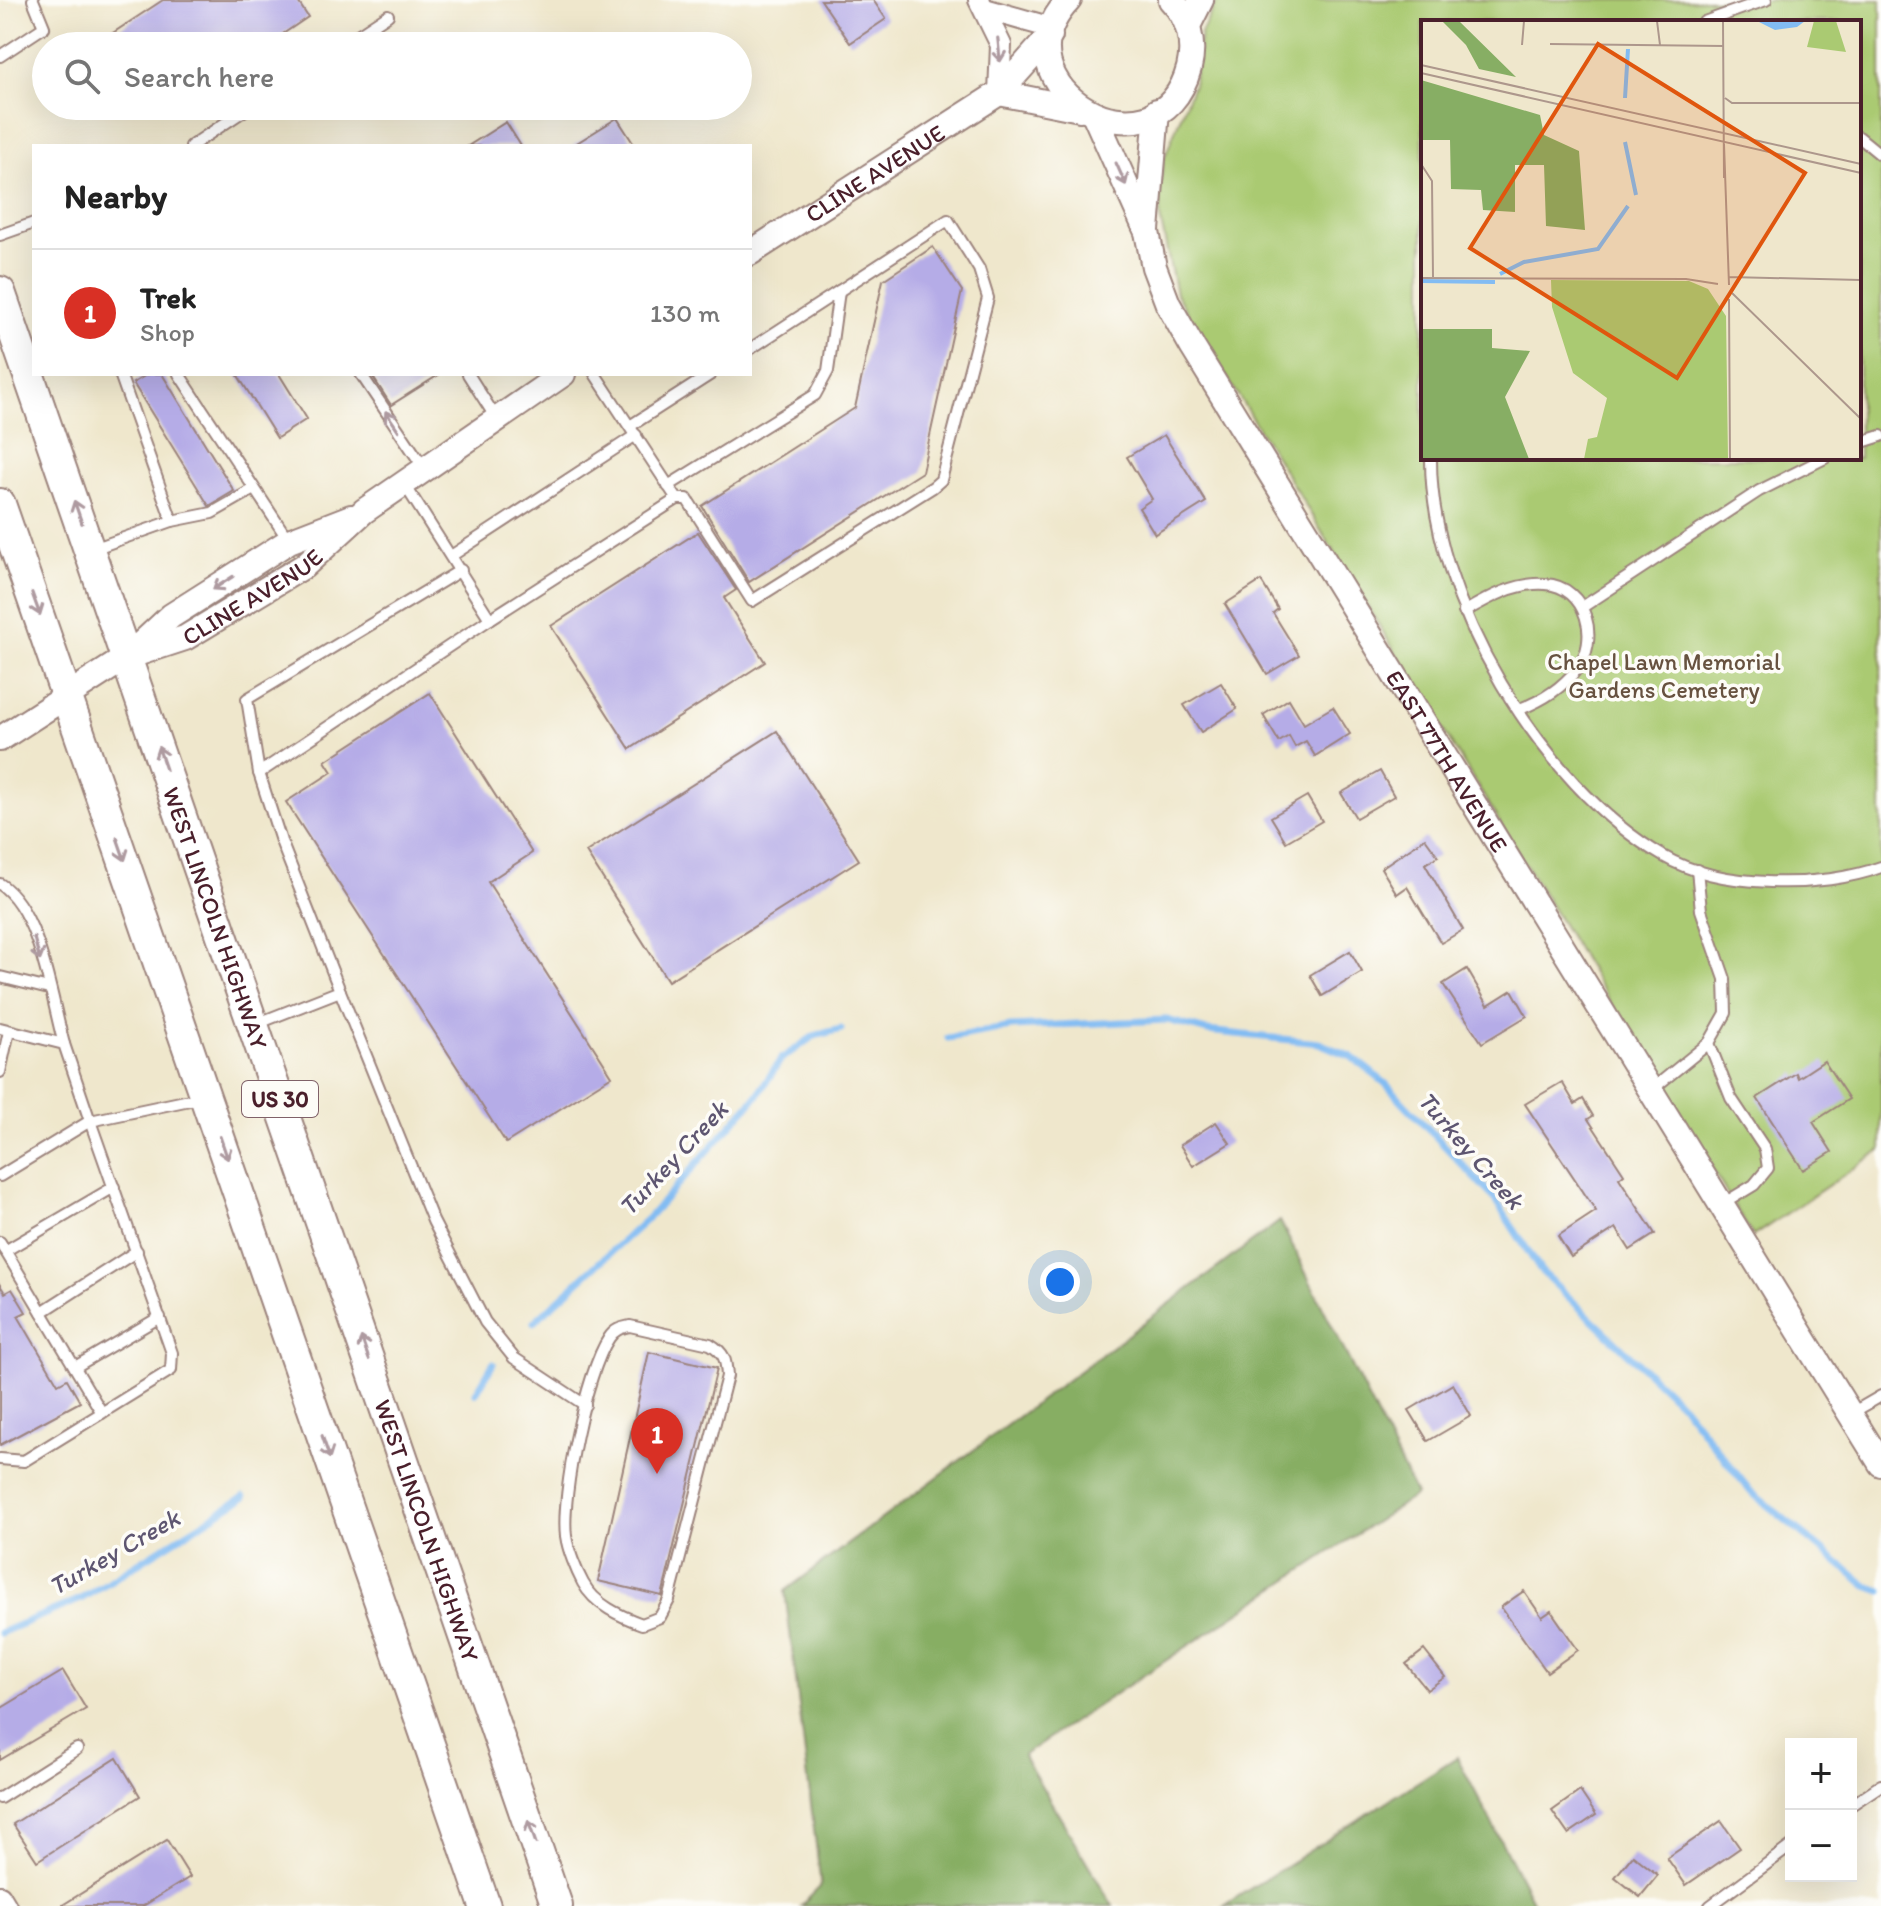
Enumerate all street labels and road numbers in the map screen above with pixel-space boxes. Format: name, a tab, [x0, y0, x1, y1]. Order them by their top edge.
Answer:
street label: CLINE AVENUE	[799, 118, 950, 228]
street label: CLINE AVENUE	[177, 542, 328, 651]
street label: EAST 77TH AVENUE	[1380, 664, 1515, 857]
street label: WEST LINCOLN HIGHWAY	[157, 783, 275, 1053]
road number: US 30	[242, 1081, 318, 1117]
street label: WEST LINCOLN HIGHWAY	[369, 1395, 486, 1666]

